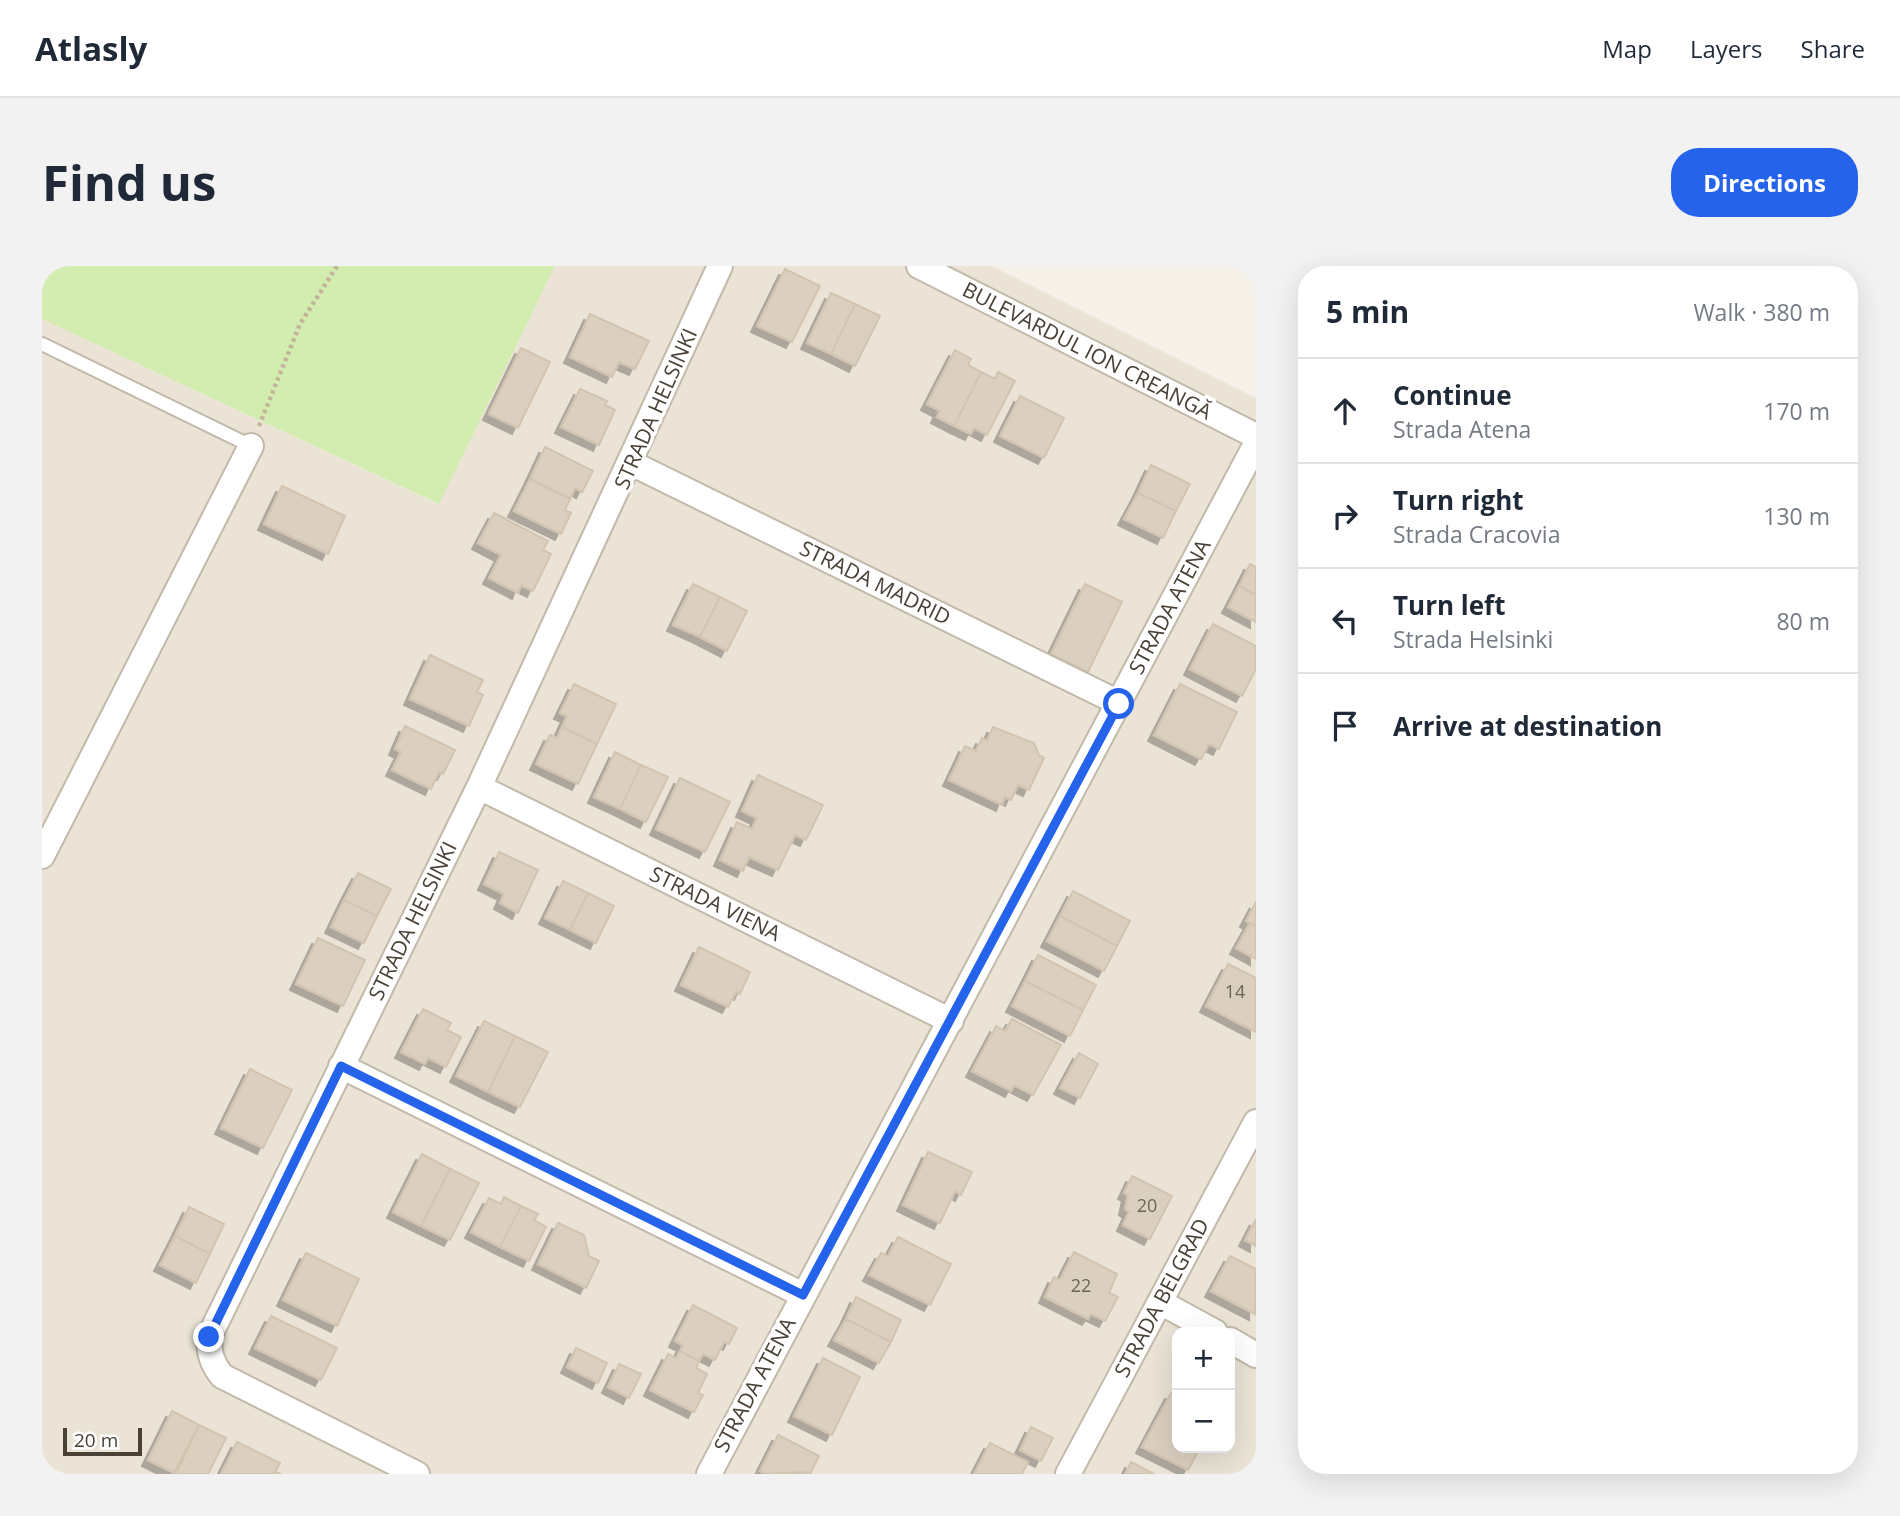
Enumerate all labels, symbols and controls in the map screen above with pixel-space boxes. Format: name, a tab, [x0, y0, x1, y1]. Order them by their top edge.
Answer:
text: Atlasly	[35, 26, 147, 71]
text: Map	[1602, 32, 1652, 65]
text: Layers	[1690, 32, 1763, 65]
text: Share	[1801, 32, 1865, 65]
button: Directions	[1671, 148, 1858, 217]
text: Find us	[42, 149, 216, 215]
street label: BULEVARDUL ION CREANGĂ	[958, 275, 1217, 426]
text: 5 min	[1326, 291, 1409, 332]
text: Walk · 380 m	[1693, 296, 1830, 328]
street label: STRADA HELSINKI	[607, 324, 703, 493]
text: Continue	[1393, 377, 1512, 413]
icon: ahead	[1326, 392, 1364, 430]
text: 170 m	[1763, 395, 1830, 427]
text: Strada Atena	[1393, 413, 1531, 445]
text: Turn right	[1393, 482, 1524, 518]
icon: right	[1326, 497, 1364, 535]
text: 130 m	[1763, 500, 1830, 532]
text: Strada Cracovia	[1393, 518, 1560, 550]
street label: STRADA MADRID	[795, 533, 956, 631]
street label: STRADA ATENA	[1122, 534, 1217, 679]
text: Turn left	[1393, 587, 1505, 623]
icon: left	[1326, 602, 1364, 640]
text: 80 m	[1776, 605, 1830, 637]
text: Strada Helsinki	[1393, 623, 1553, 655]
route start	[1103, 688, 1134, 719]
icon: arrive	[1326, 707, 1364, 745]
text: Arrive at destination	[1393, 708, 1662, 744]
street label: STRADA HELSINKI	[362, 837, 463, 1005]
street label: STRADA VIENA	[645, 859, 786, 947]
house number: 14	[1225, 979, 1245, 1003]
house number: 20	[1137, 1193, 1157, 1217]
street label: STRADA BELGRAD	[1107, 1213, 1215, 1382]
house number: 22	[1071, 1273, 1091, 1297]
street label: STRADA ATENA	[707, 1312, 802, 1457]
route end	[193, 1321, 224, 1352]
map controls	[1172, 1327, 1235, 1453]
button: +	[1172, 1327, 1235, 1390]
button: −	[1172, 1390, 1235, 1453]
scale bar	[63, 1425, 142, 1457]
text: 20 m	[74, 1427, 118, 1453]

